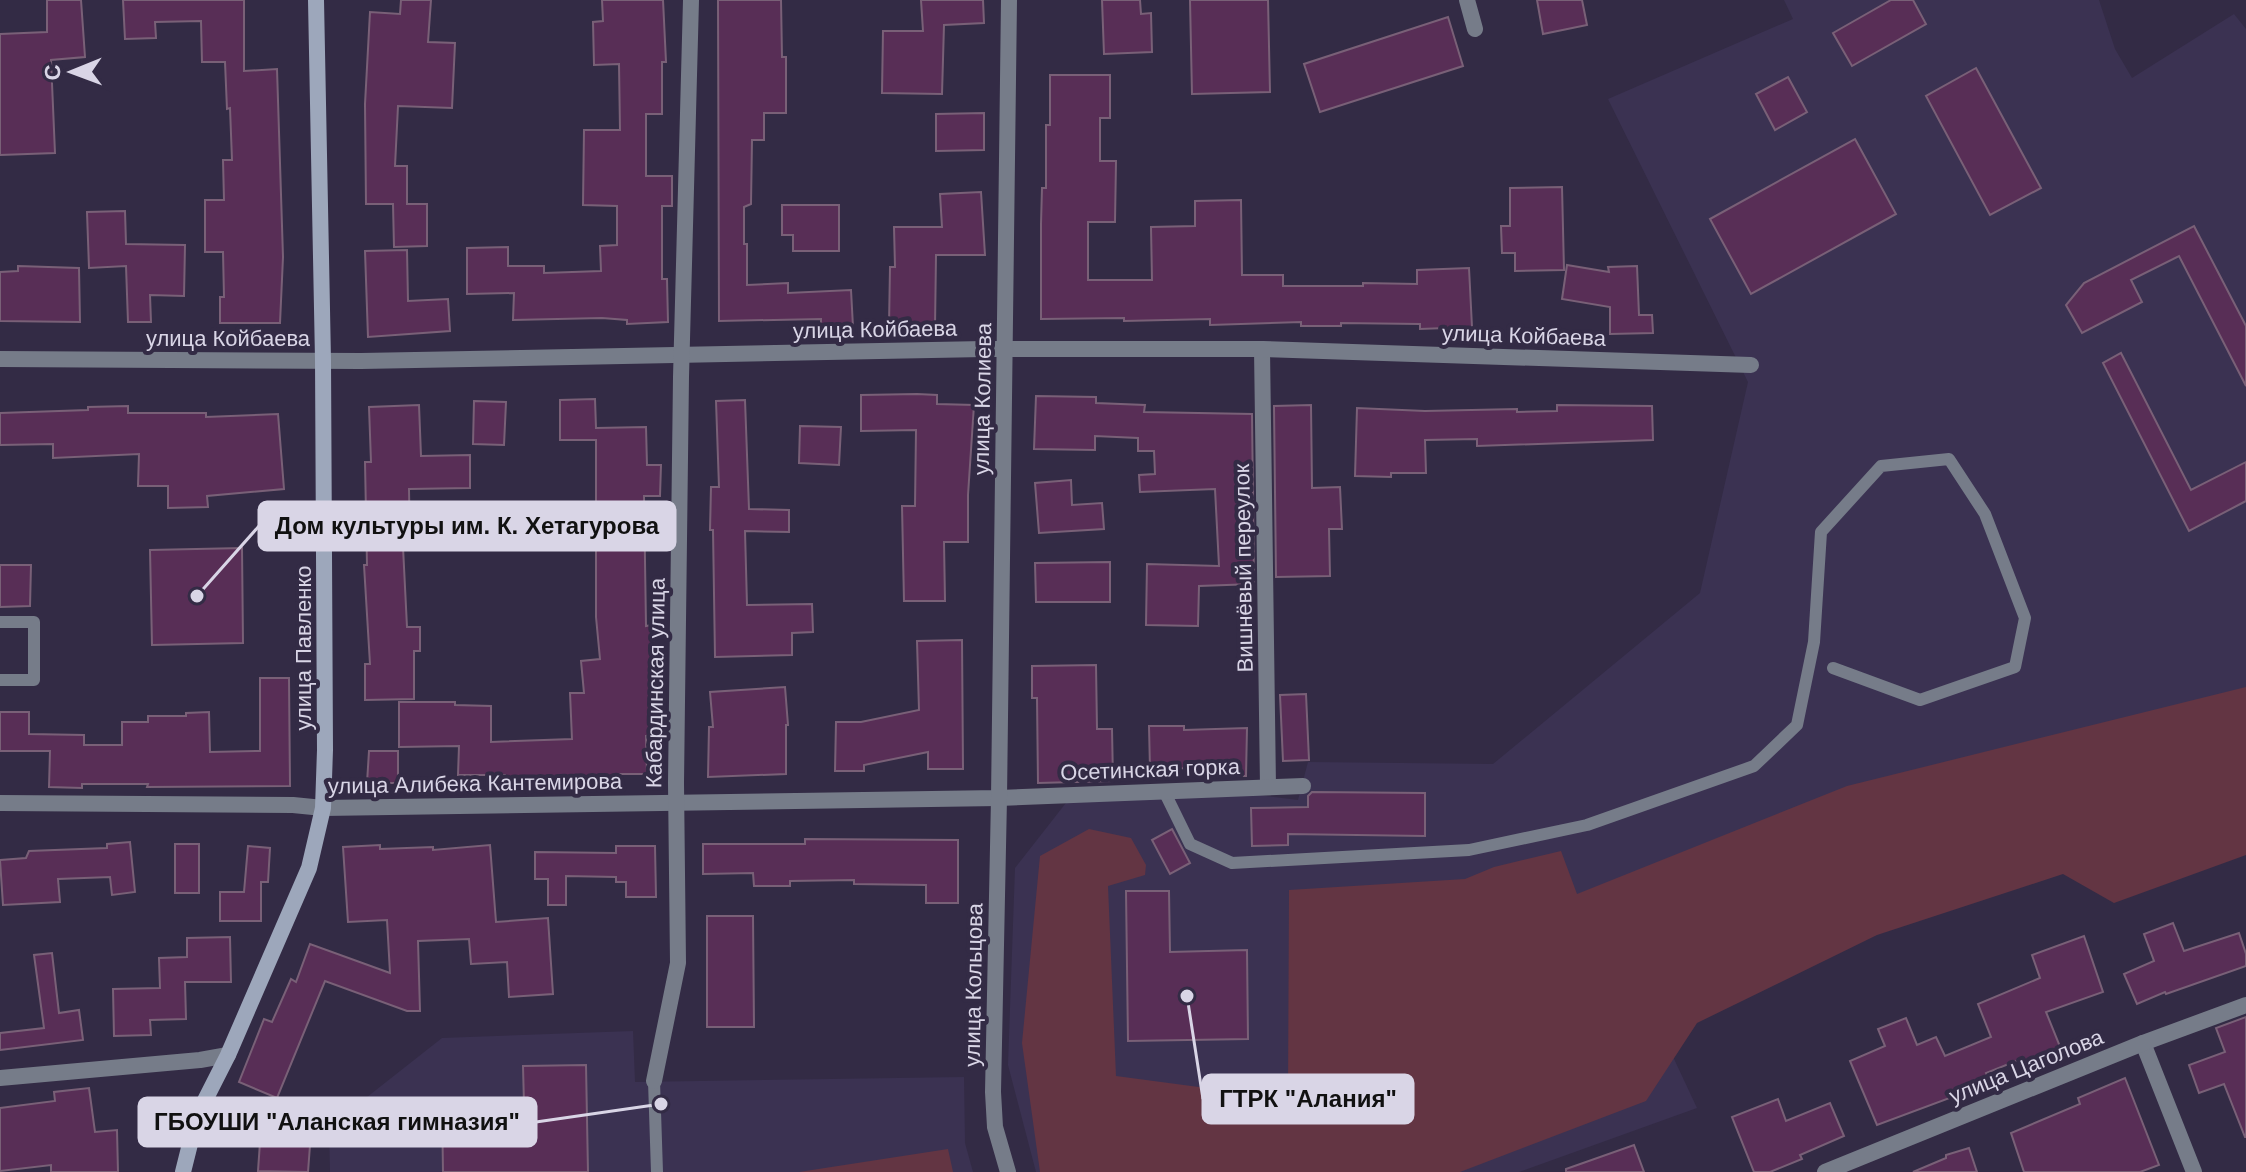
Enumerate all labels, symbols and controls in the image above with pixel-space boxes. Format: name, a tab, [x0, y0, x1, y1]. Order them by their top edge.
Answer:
north arrow	[32, 32, 112, 112]
text: С	[40, 64, 65, 81]
street label: улица Койбаева	[793, 316, 958, 343]
street label: улица Койбаева	[1442, 320, 1607, 351]
street label: улица Колиева	[969, 322, 996, 475]
street label: улица Койбаева	[146, 326, 311, 351]
street label: Вишнёвый переулок	[1229, 463, 1258, 673]
callout: Дом культуры им. К. Хетагурова	[259, 502, 675, 550]
text: Дом культуры им. К. Хетагурова	[275, 512, 660, 539]
street label: улица Павленко	[291, 565, 316, 731]
street label: Кабардинская улица	[641, 577, 670, 788]
street label: Осетинская горка	[1060, 754, 1241, 785]
street label: улица Алибека Кантемирова	[328, 768, 623, 799]
street label: улица Кольцова	[960, 902, 987, 1067]
street label: улица Цаголова	[1946, 1024, 2108, 1109]
callout: ГТРК "Алания"	[1203, 1075, 1413, 1123]
text: ГТРК "Алания"	[1219, 1085, 1397, 1112]
callout: ГБОУШИ "Аланская гимназия"	[139, 1098, 536, 1146]
text: ГБОУШИ "Аланская гимназия"	[154, 1108, 520, 1135]

